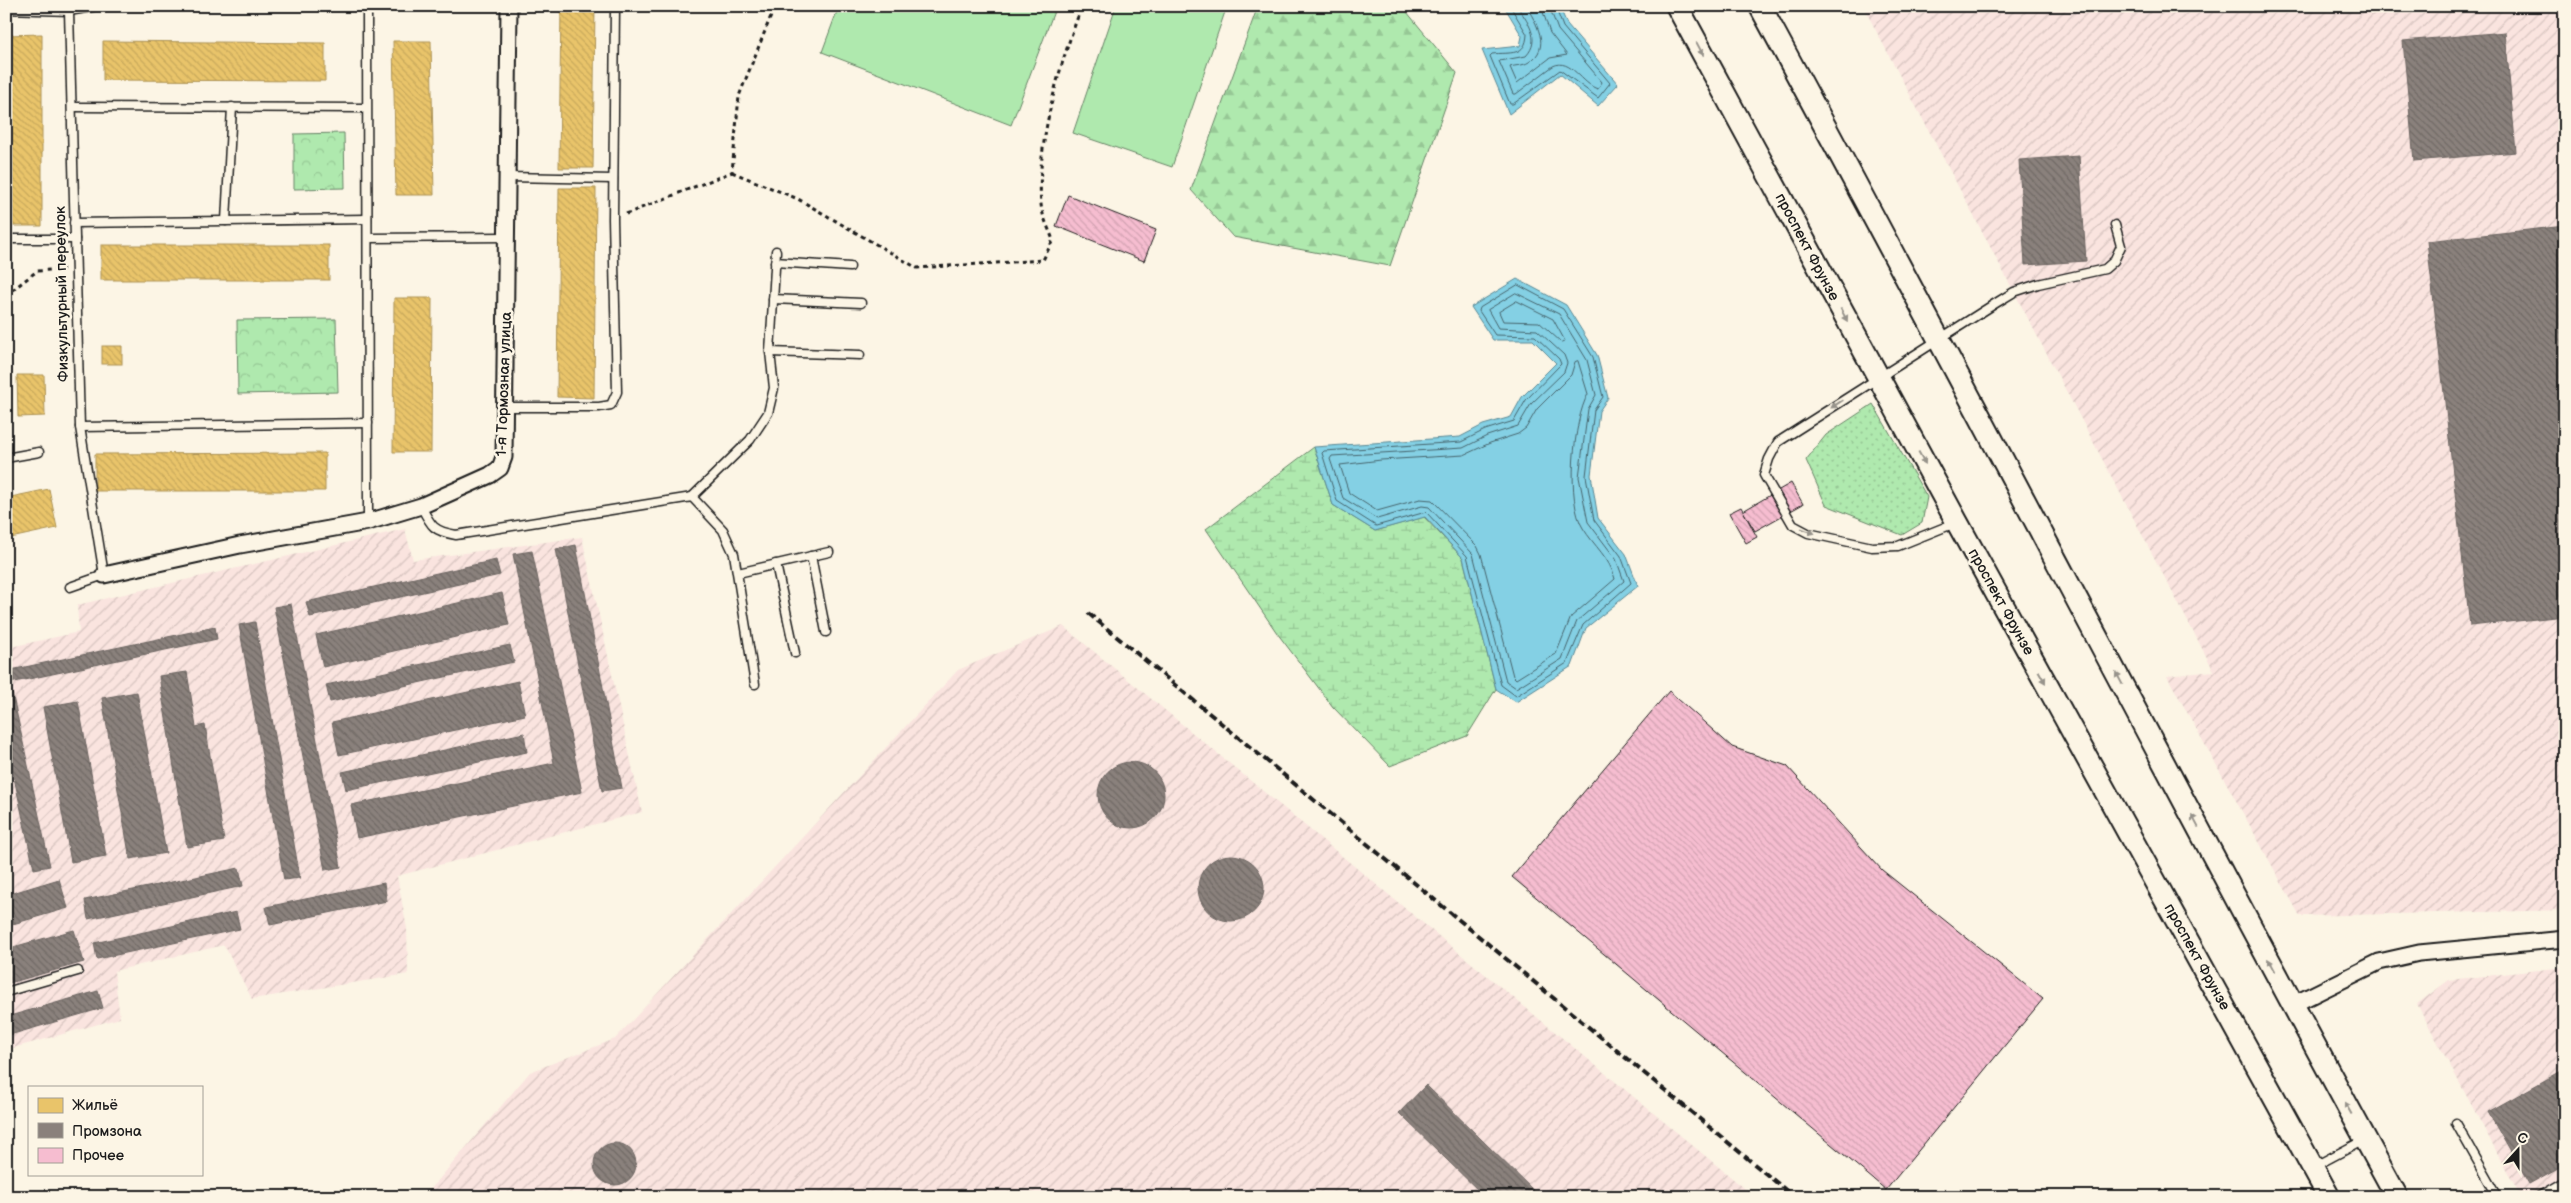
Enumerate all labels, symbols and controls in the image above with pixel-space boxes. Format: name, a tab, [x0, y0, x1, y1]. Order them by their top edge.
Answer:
one-way arrow	[1696, 42, 1704, 56]
street label: проспект Фрунзе	[1771, 190, 1843, 304]
street label: Физкультурный переулок	[51, 206, 73, 382]
one-way arrow	[1840, 308, 1848, 322]
street label: 1-я Тормозная улица	[492, 311, 516, 457]
one-way arrow	[1830, 399, 1844, 409]
one-way arrow	[1918, 450, 1926, 465]
one-way arrow	[1801, 527, 1816, 535]
street label: проспект Фрунзе	[1964, 545, 2038, 659]
one-way arrow	[2038, 669, 2046, 684]
one-way arrow	[2115, 670, 2123, 685]
one-way arrow	[2191, 814, 2199, 828]
street label: проспект Фрунзе	[2160, 900, 2234, 1014]
one-way arrow	[2267, 958, 2275, 972]
legend	[28, 1086, 202, 1176]
text: Жильё	[72, 1096, 118, 1115]
one-way arrow	[2344, 1101, 2352, 1115]
text: Промзона	[72, 1122, 142, 1141]
north arrow	[2494, 1126, 2544, 1176]
text: С	[2515, 1129, 2530, 1148]
text: Прочее	[72, 1146, 124, 1165]

